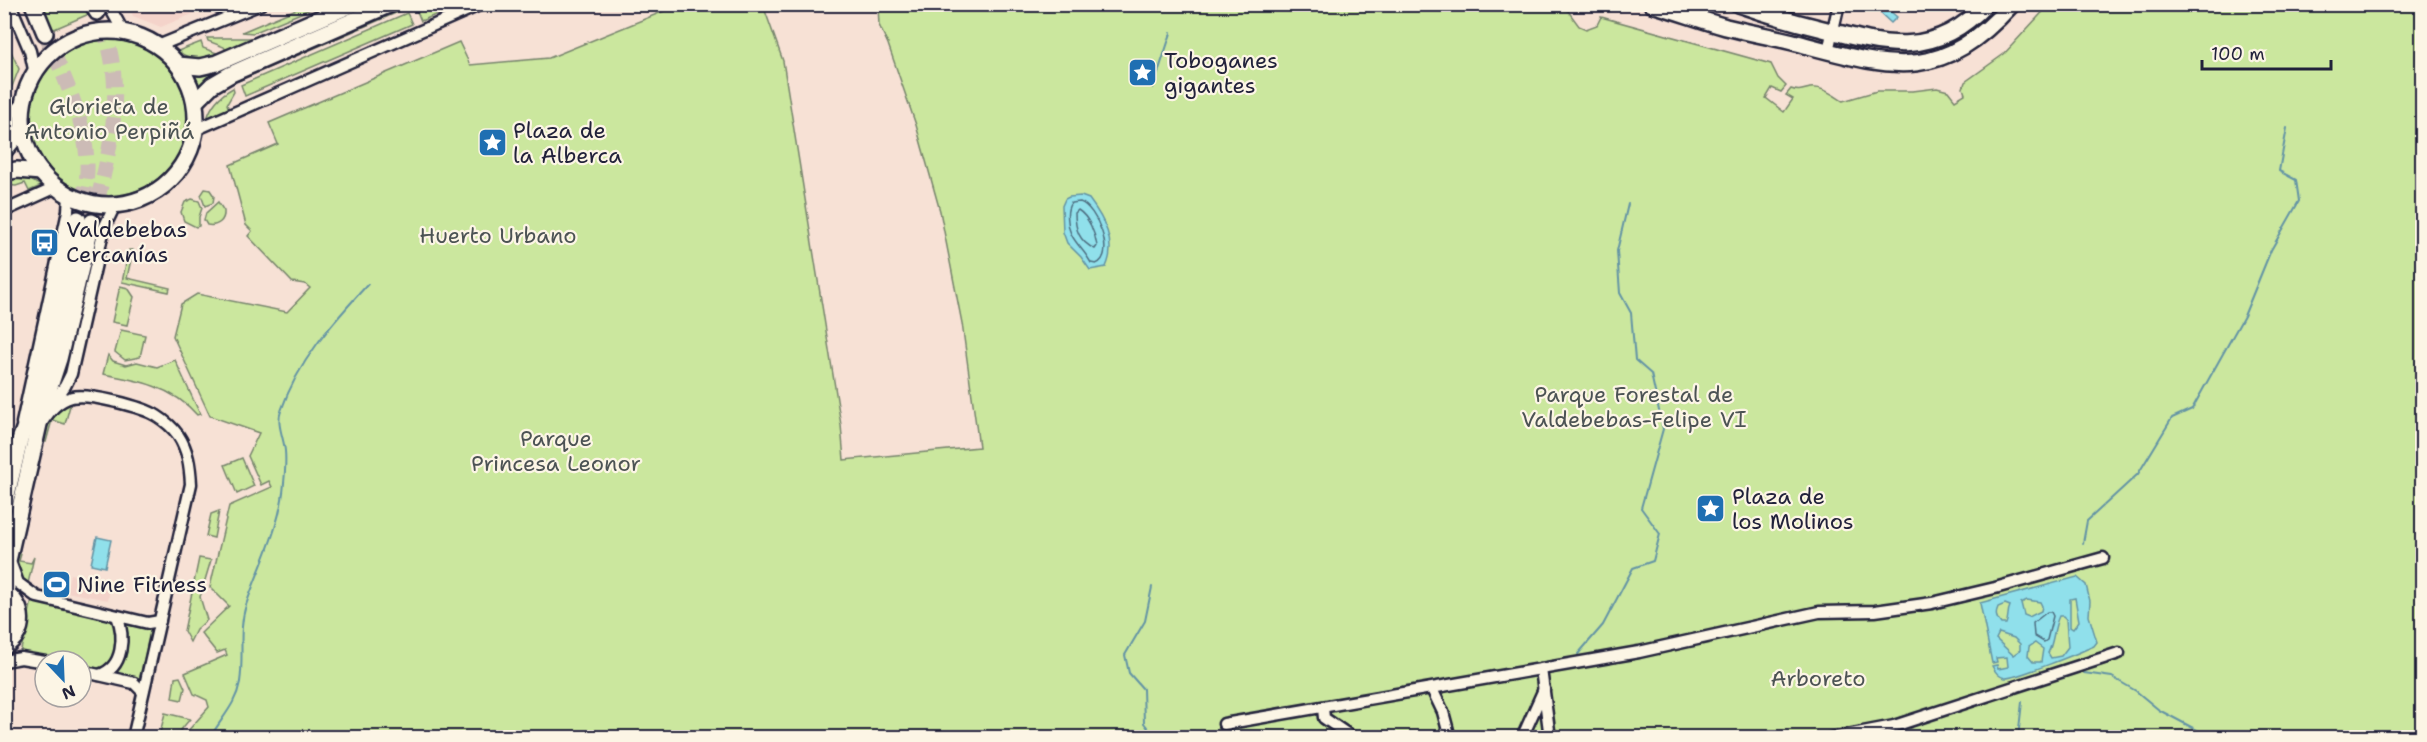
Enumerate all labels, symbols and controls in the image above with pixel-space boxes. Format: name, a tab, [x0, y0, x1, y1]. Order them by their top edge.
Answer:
scale bar	[2202, 33, 2331, 71]
text: 100 m	[2211, 42, 2265, 66]
place label: Toboganes gigantes	[1164, 46, 1278, 100]
place icon: Toboganes gigantes	[1127, 57, 1159, 89]
park label: Glorieta de Antonio Perpiñá	[24, 92, 194, 146]
place label: Plaza de la Alberca	[513, 116, 622, 170]
place icon: Plaza de la Alberca	[476, 127, 508, 159]
place label: Valdebebas Cercanías	[66, 215, 187, 269]
park label: Huerto Urbano	[419, 221, 577, 250]
bus stop icon: Valdebebas Cercanías	[29, 226, 61, 258]
park label: Parque Forestal de Valdebebas-Felipe VI	[1521, 380, 1747, 434]
park label: Parque Princesa Leonor	[471, 424, 641, 478]
place label: Plaza de los Molinos	[1732, 482, 1854, 536]
place icon: Plaza de los Molinos	[1695, 493, 1727, 525]
sports icon: Nine Fitness	[40, 568, 72, 600]
place label: Nine Fitness	[77, 570, 207, 599]
north arrow	[33, 649, 93, 709]
park label: Arboreto	[1770, 664, 1866, 693]
text: N	[59, 680, 79, 704]

